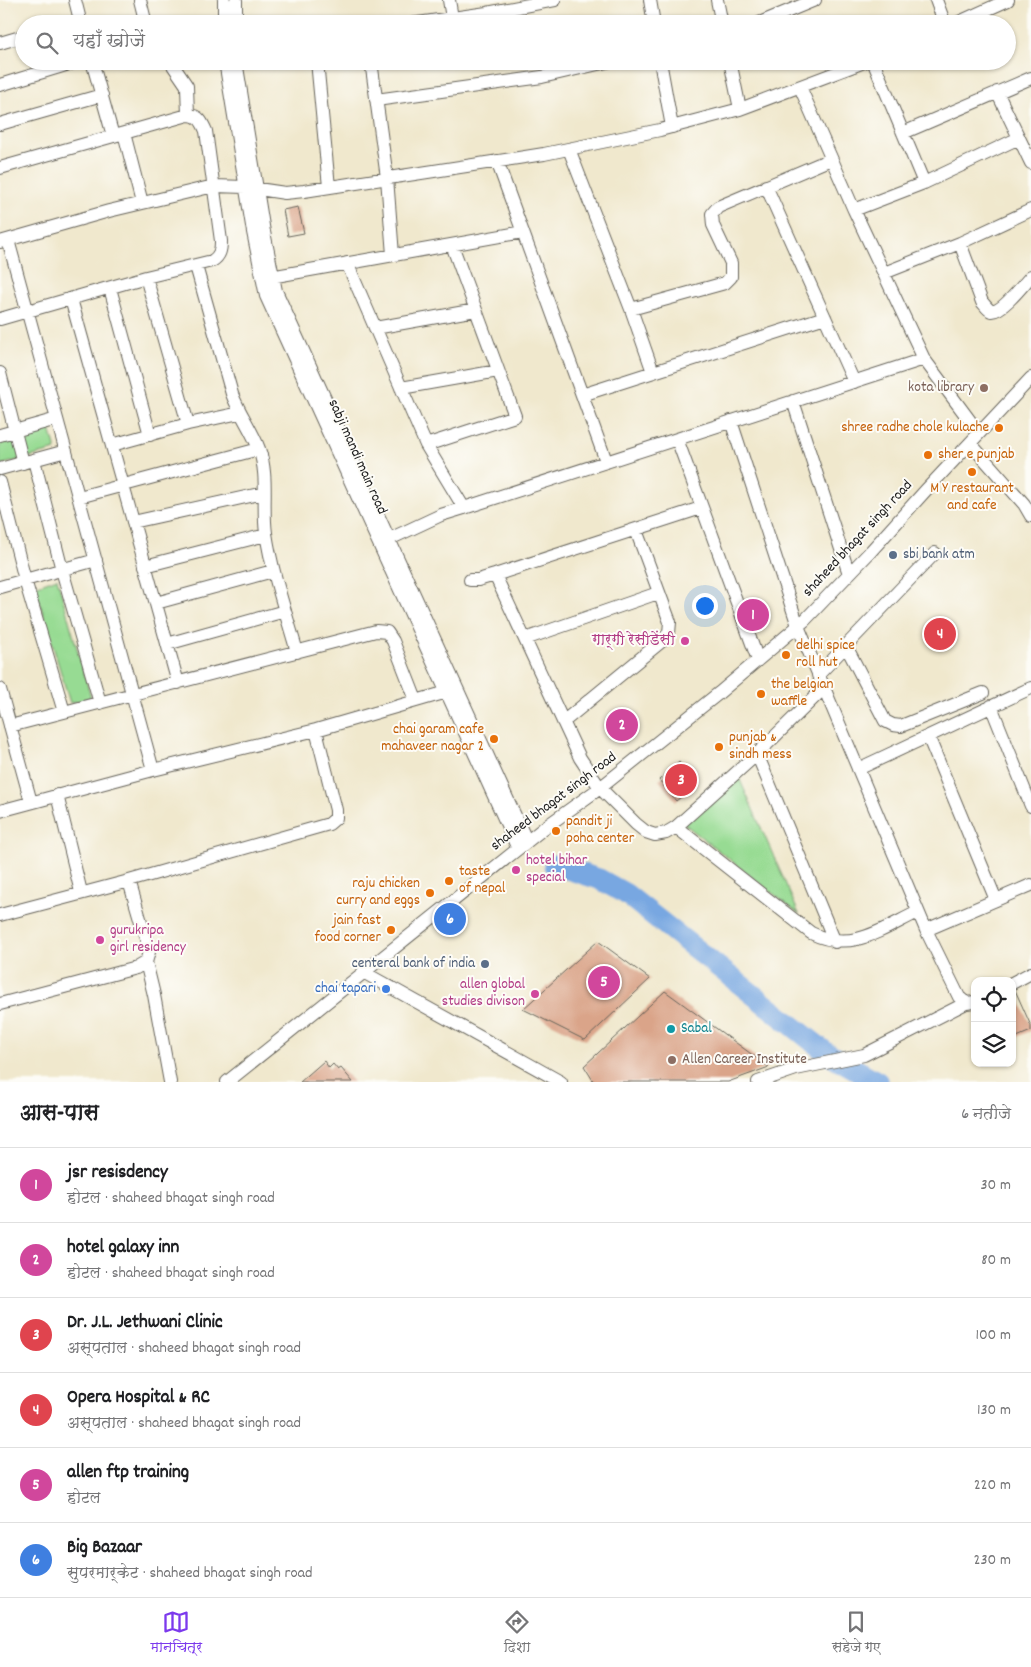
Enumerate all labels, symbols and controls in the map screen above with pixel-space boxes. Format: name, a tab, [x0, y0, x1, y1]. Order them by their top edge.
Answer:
search box	[15, 15, 1016, 70]
icon: search	[33, 29, 61, 57]
text: यहाँ खोजें	[73, 29, 145, 56]
place label: kota library	[908, 377, 975, 399]
marker: kota library	[978, 382, 990, 394]
street label: sabji mandi main road	[322, 396, 392, 518]
place label: shree radhe chole kulache	[841, 417, 989, 439]
marker: shree radhe chole kulache	[993, 422, 1005, 434]
place label: sher e punjab	[938, 444, 1015, 466]
marker: sher e punjab	[922, 449, 934, 461]
marker: M Y restaurant and cafe	[966, 466, 978, 478]
street label: shaheed bhagat singh road	[798, 476, 918, 602]
place label: M Y restaurant and cafe	[930, 478, 1014, 517]
place label: sbi bank atm	[903, 544, 975, 566]
marker: sbi bank atm	[887, 549, 899, 561]
your location	[692, 593, 718, 619]
pin: 1	[737, 596, 769, 634]
pin: 4	[924, 615, 956, 653]
place label: गार्गी रेसीडेंसी	[591, 630, 675, 652]
marker: गार्गी रेसीडेंसी	[679, 635, 691, 647]
place label: delhi spice roll hut	[796, 635, 855, 674]
marker: delhi spice roll hut	[780, 649, 792, 661]
place label: the belgian waffle	[771, 674, 833, 713]
marker: the belgian waffle	[755, 688, 767, 700]
pin: 2	[606, 706, 638, 744]
place label: chai garam cafe mahaveer nagar 2	[381, 719, 484, 758]
place label: punjab & sindh mess	[729, 727, 792, 766]
marker: chai garam cafe mahaveer nagar 2	[488, 733, 500, 745]
marker: punjab & sindh mess	[713, 741, 725, 753]
street label: shaheed bhagat singh road	[486, 747, 622, 857]
pin: 3	[665, 761, 697, 799]
place label: pandit ji poha center	[566, 811, 635, 850]
marker: pandit ji poha center	[550, 825, 562, 837]
place label: hotel bihar special	[526, 850, 588, 889]
place label: taste of nepal	[459, 861, 506, 900]
marker: hotel bihar special	[510, 864, 522, 876]
place label: raju chicken curry and eggs	[336, 873, 420, 912]
marker: taste of nepal	[443, 875, 455, 887]
marker: raju chicken curry and eggs	[424, 887, 436, 899]
pin: 6	[434, 900, 466, 938]
place label: jain fast food corner	[315, 910, 381, 949]
place label: gurukripa girl residency	[110, 920, 187, 959]
marker: jain fast food corner	[385, 924, 397, 936]
marker: gurukripa girl residency	[94, 934, 106, 946]
place label: centeral bank of india	[352, 953, 476, 975]
marker: centeral bank of india	[479, 958, 491, 970]
pin: 5	[588, 963, 620, 1001]
place label: allen global studies divison	[442, 974, 525, 1013]
map controls	[971, 977, 1016, 1067]
button: locate	[971, 977, 1016, 1022]
place label: chai tapari	[315, 978, 376, 1000]
marker: chai tapari	[380, 983, 392, 995]
marker: allen global studies divison	[529, 988, 541, 1000]
place label: Sabal	[681, 1018, 712, 1040]
button: layers	[971, 1022, 1016, 1067]
marker: Sabal	[665, 1023, 677, 1035]
place label: Allen Career Institute	[682, 1049, 807, 1071]
marker: Allen Career Institute	[666, 1054, 678, 1066]
text: आस-पास	[20, 1100, 99, 1130]
text: 6 नतीजे	[961, 1103, 1011, 1126]
text: jsr resisdency	[67, 1160, 168, 1187]
text: 1	[34, 1174, 38, 1197]
text: 30 m	[981, 1174, 1011, 1197]
text: होटल · shaheed bhagat singh road	[67, 1187, 275, 1210]
text: hotel galaxy inn	[67, 1235, 179, 1262]
text: 2	[33, 1249, 40, 1272]
text: 80 m	[981, 1249, 1011, 1272]
text: होटल · shaheed bhagat singh road	[67, 1262, 275, 1285]
text: Dr. J.L. Jethwani Clinic	[67, 1310, 223, 1337]
text: 3	[32, 1324, 40, 1347]
text: 100 m	[975, 1324, 1011, 1347]
text: अस्पताल · shaheed bhagat singh road	[67, 1337, 301, 1360]
text: Opera Hospital & RC	[67, 1385, 210, 1412]
text: 4	[33, 1399, 39, 1422]
text: 130 m	[977, 1399, 1011, 1422]
text: अस्पताल · shaheed bhagat singh road	[67, 1412, 301, 1435]
text: allen ftp training	[67, 1460, 189, 1487]
text: 5	[32, 1474, 40, 1497]
text: 220 m	[974, 1474, 1011, 1497]
text: होटल	[67, 1487, 101, 1510]
text: Big Bazaar	[67, 1535, 142, 1562]
text: 6	[32, 1549, 40, 1572]
text: 230 m	[974, 1549, 1011, 1572]
text: सुपरमार्केट · shaheed bhagat singh road	[67, 1562, 313, 1585]
tab: मानचित्र	[151, 1608, 202, 1658]
tab: दिशा	[503, 1608, 531, 1658]
tab: सहेजे गए	[832, 1608, 880, 1658]

